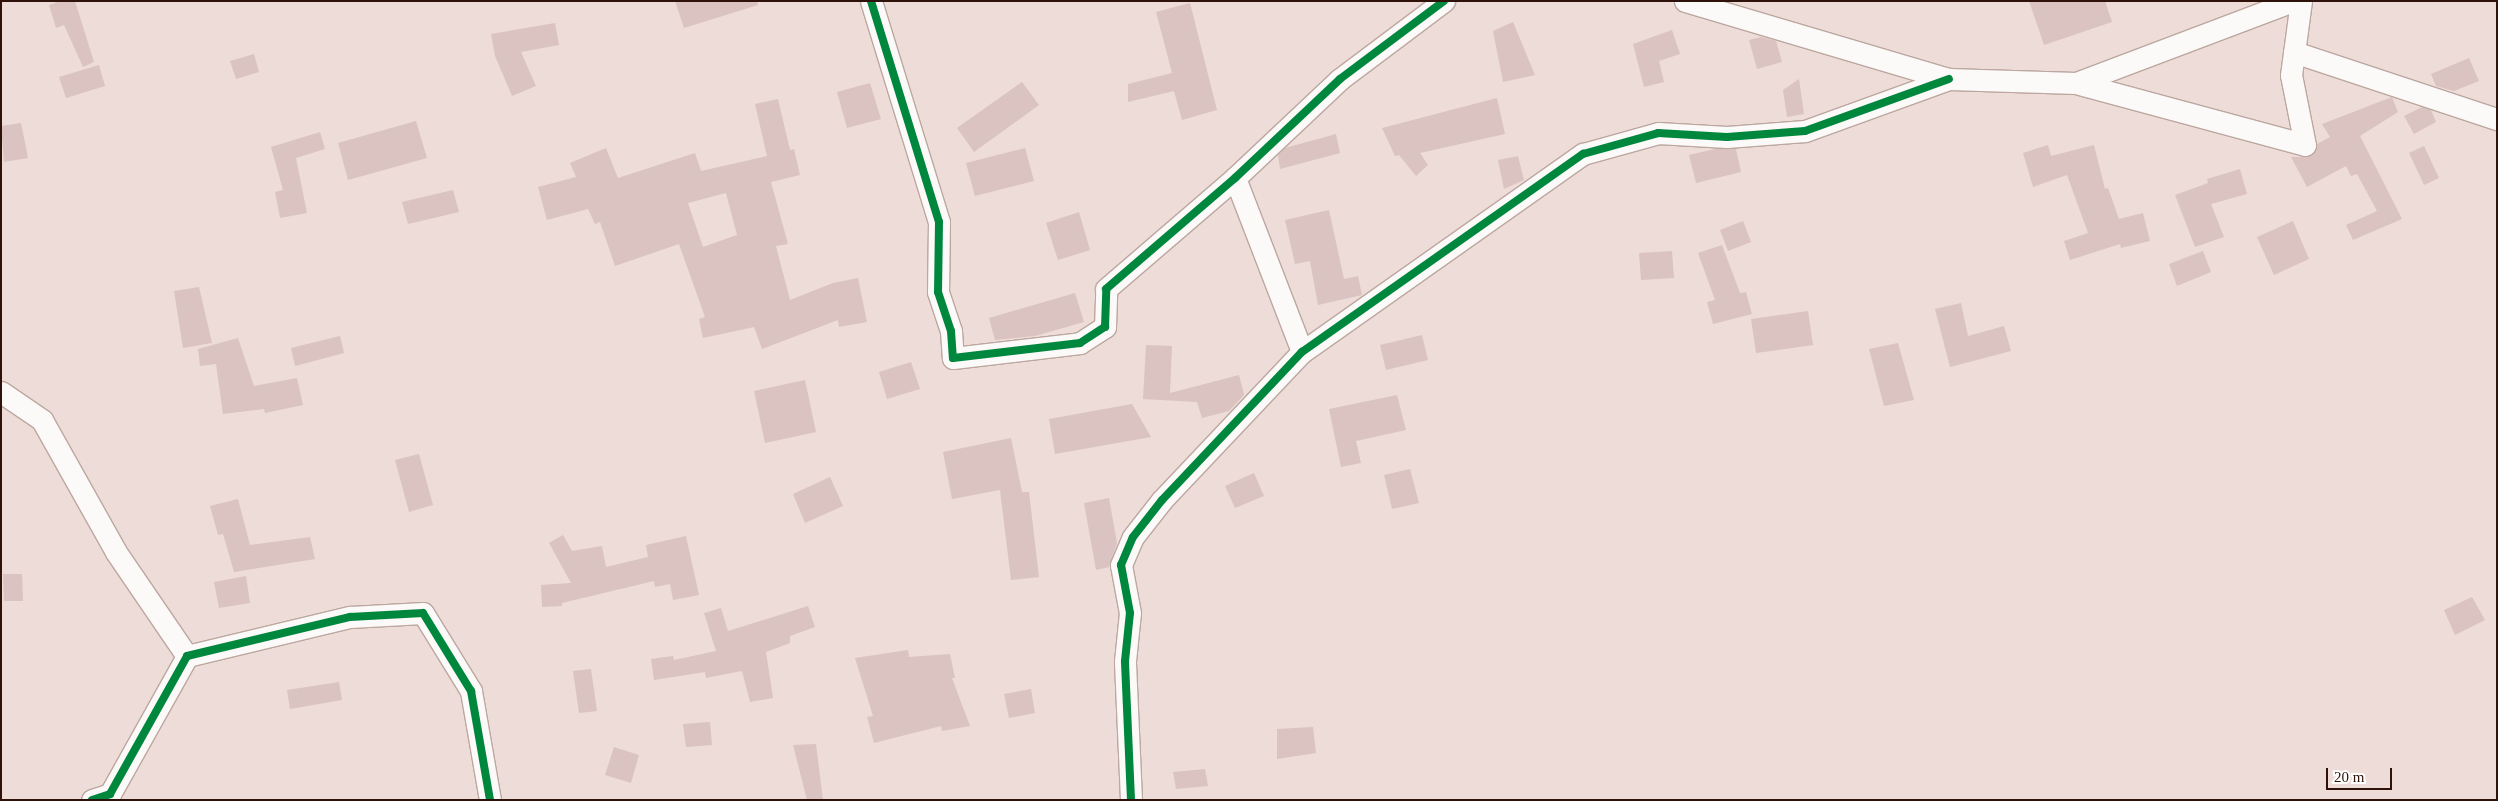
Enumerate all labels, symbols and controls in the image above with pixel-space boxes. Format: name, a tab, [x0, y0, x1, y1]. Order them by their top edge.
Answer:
scale bar	[2328, 758, 2394, 790]
text: 20 m	[2334, 769, 2364, 785]

